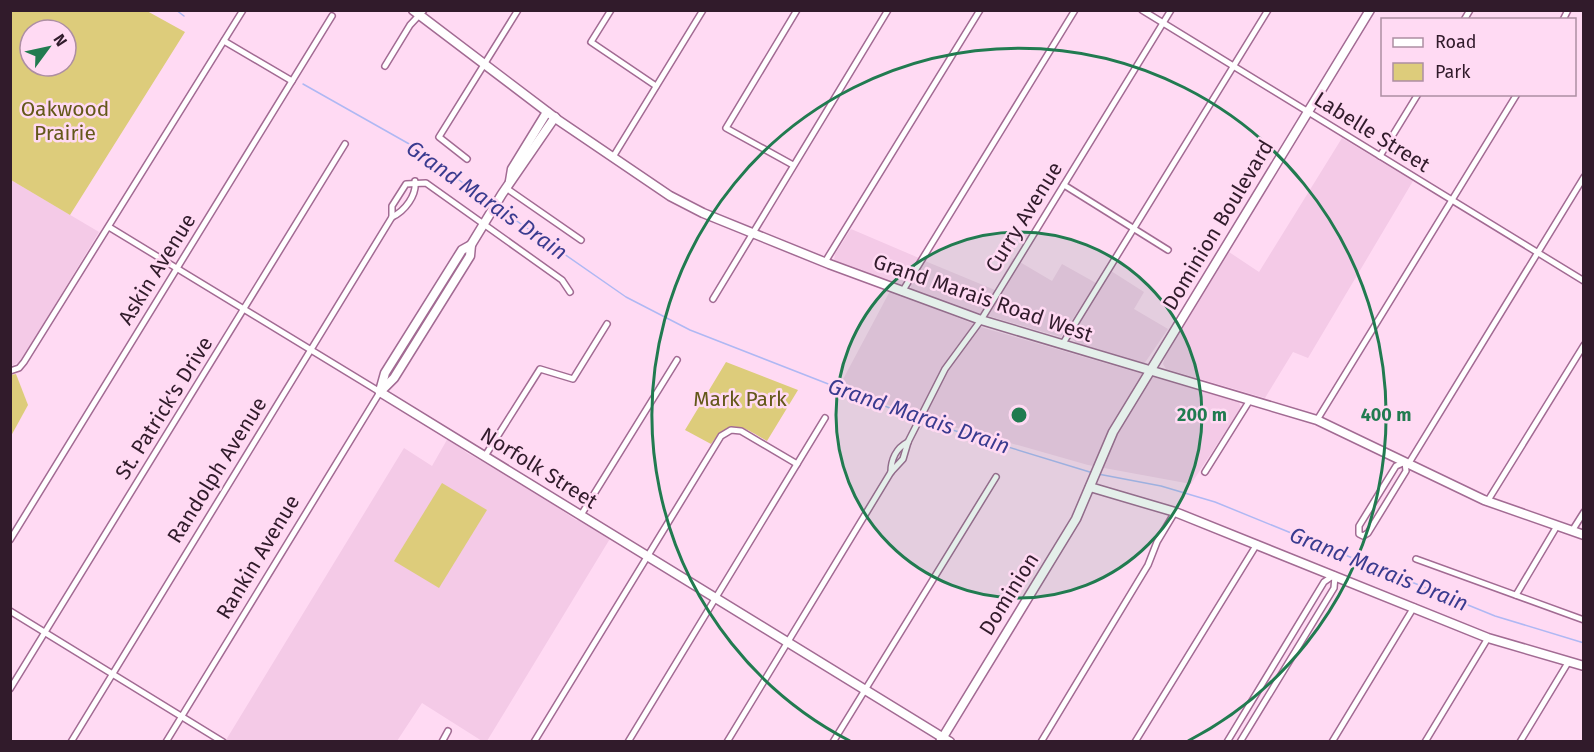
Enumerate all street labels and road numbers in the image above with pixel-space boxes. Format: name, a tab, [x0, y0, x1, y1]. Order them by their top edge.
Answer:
street label: Labelle Street	[1309, 86, 1435, 178]
street label: Dominion Boulevard	[1157, 135, 1279, 315]
street label: Curry Avenue	[980, 157, 1068, 277]
street label: Askin Avenue	[113, 209, 201, 329]
street label: Grand Marais Road West	[870, 248, 1096, 348]
street label: St. Patrick's Drive	[110, 332, 218, 484]
street label: Randolph Avenue	[162, 392, 272, 548]
street label: Norfolk Street	[476, 422, 603, 515]
street label: Rankin Avenue	[211, 490, 305, 624]
street label: Dominion	[973, 548, 1045, 640]

